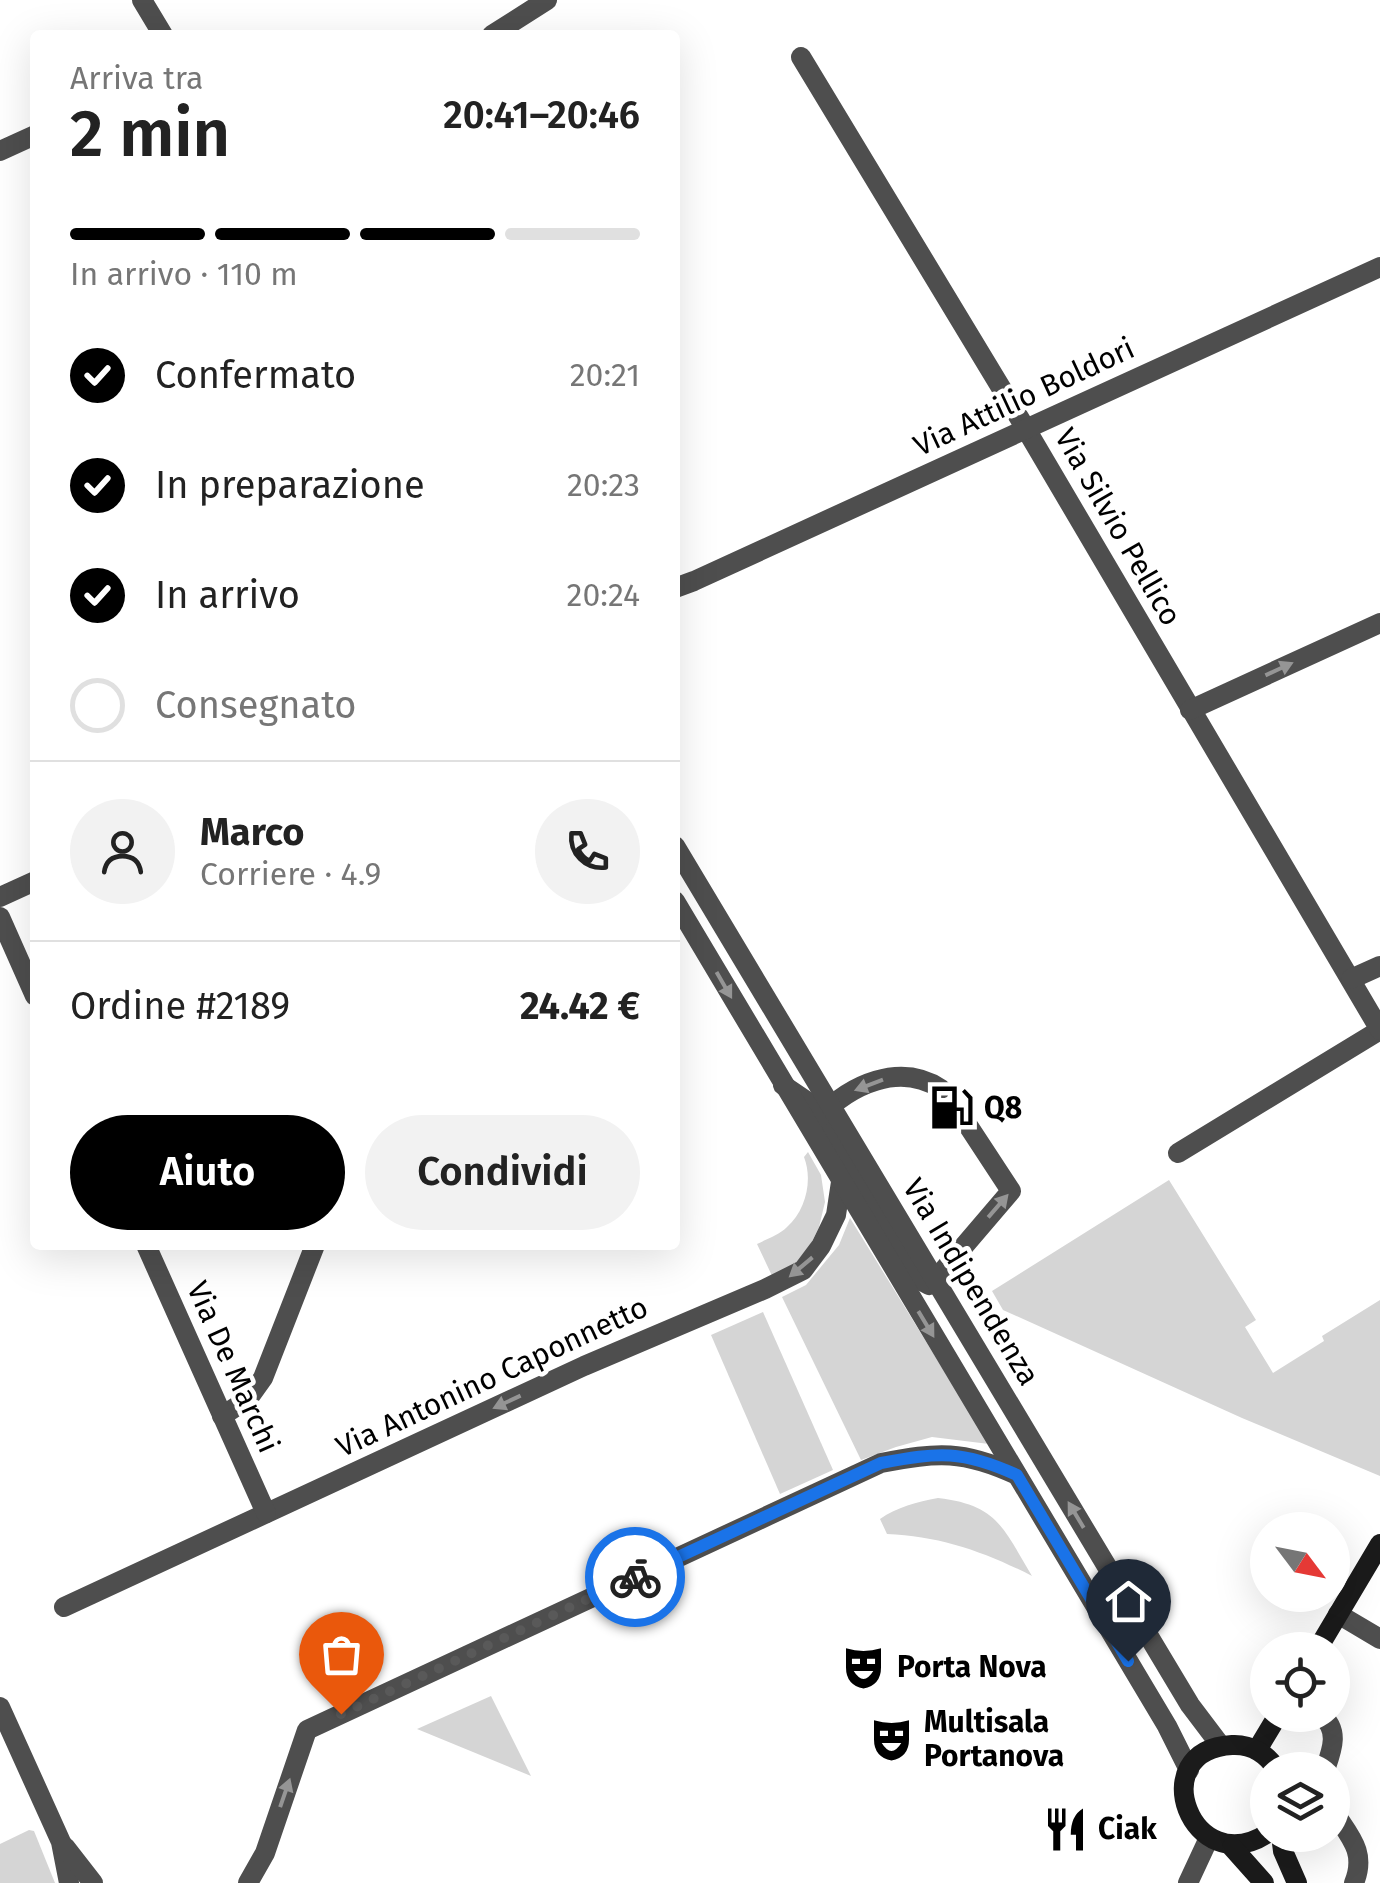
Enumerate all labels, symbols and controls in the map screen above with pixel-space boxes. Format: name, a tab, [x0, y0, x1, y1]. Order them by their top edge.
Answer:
text: Arriva tra	[70, 59, 203, 97]
text: 20:41–20:46	[443, 92, 640, 138]
text: 2 min	[70, 95, 230, 173]
text: In arrivo · 110 m	[70, 255, 298, 293]
street label: Via Attilio Boldori	[908, 330, 1140, 464]
icon: check	[70, 348, 125, 403]
text: Confermato	[155, 352, 356, 398]
text: 20:21	[570, 356, 640, 394]
street label: Via Silvio Pellico	[1047, 422, 1189, 632]
icon: check	[70, 458, 125, 513]
text: In preparazione	[155, 462, 425, 508]
text: 20:23	[567, 466, 640, 504]
icon: check	[70, 568, 125, 623]
text: In arrivo	[155, 572, 300, 618]
text: 20:24	[567, 576, 640, 614]
one-way arrow	[1264, 661, 1293, 678]
text: Consegnato	[155, 682, 356, 728]
button: person	[70, 799, 175, 904]
button: phone	[535, 799, 640, 904]
text: Marco	[200, 809, 304, 855]
text: Corriere · 4.9	[200, 855, 381, 893]
one-way arrow	[715, 971, 733, 999]
text: Ordine #2189	[70, 983, 290, 1029]
text: 24.42 €	[520, 983, 640, 1029]
one-way arrow	[854, 1078, 884, 1093]
fuel station icon: Q8	[927, 1084, 975, 1132]
place label: Q8	[984, 1090, 1022, 1126]
button: Aiuto	[70, 1115, 345, 1230]
button: Condividi	[365, 1115, 640, 1230]
street label: Via Indipendenza	[895, 1172, 1047, 1392]
one-way arrow	[986, 1194, 1008, 1219]
one-way arrow	[788, 1256, 813, 1277]
street label: Via De Marchi	[179, 1276, 287, 1458]
street label: Via Antonino Caponnetto	[331, 1289, 653, 1465]
one-way arrow	[917, 1310, 934, 1338]
one-way arrow	[492, 1394, 521, 1411]
one-way arrow	[1068, 1501, 1085, 1529]
north arrow	[1250, 1512, 1350, 1612]
map controls	[1250, 1512, 1350, 1852]
courier	[585, 1527, 685, 1627]
icon: bike	[608, 1550, 663, 1605]
pin	[1086, 1559, 1171, 1662]
icon: home	[1101, 1574, 1156, 1629]
pin	[299, 1612, 384, 1715]
icon: bag	[314, 1627, 369, 1682]
button: locate	[1250, 1632, 1350, 1732]
theatre icon: Porta Nova	[840, 1643, 888, 1691]
place label: Porta Nova	[897, 1649, 1047, 1685]
place label: Multisala Portanova	[924, 1704, 1064, 1774]
theatre icon: Multisala Portanova	[867, 1715, 915, 1763]
button: layers	[1250, 1752, 1350, 1852]
one-way arrow	[279, 1778, 294, 1808]
restaurant icon: Ciak	[1041, 1805, 1089, 1853]
place label: Ciak	[1098, 1811, 1157, 1847]

